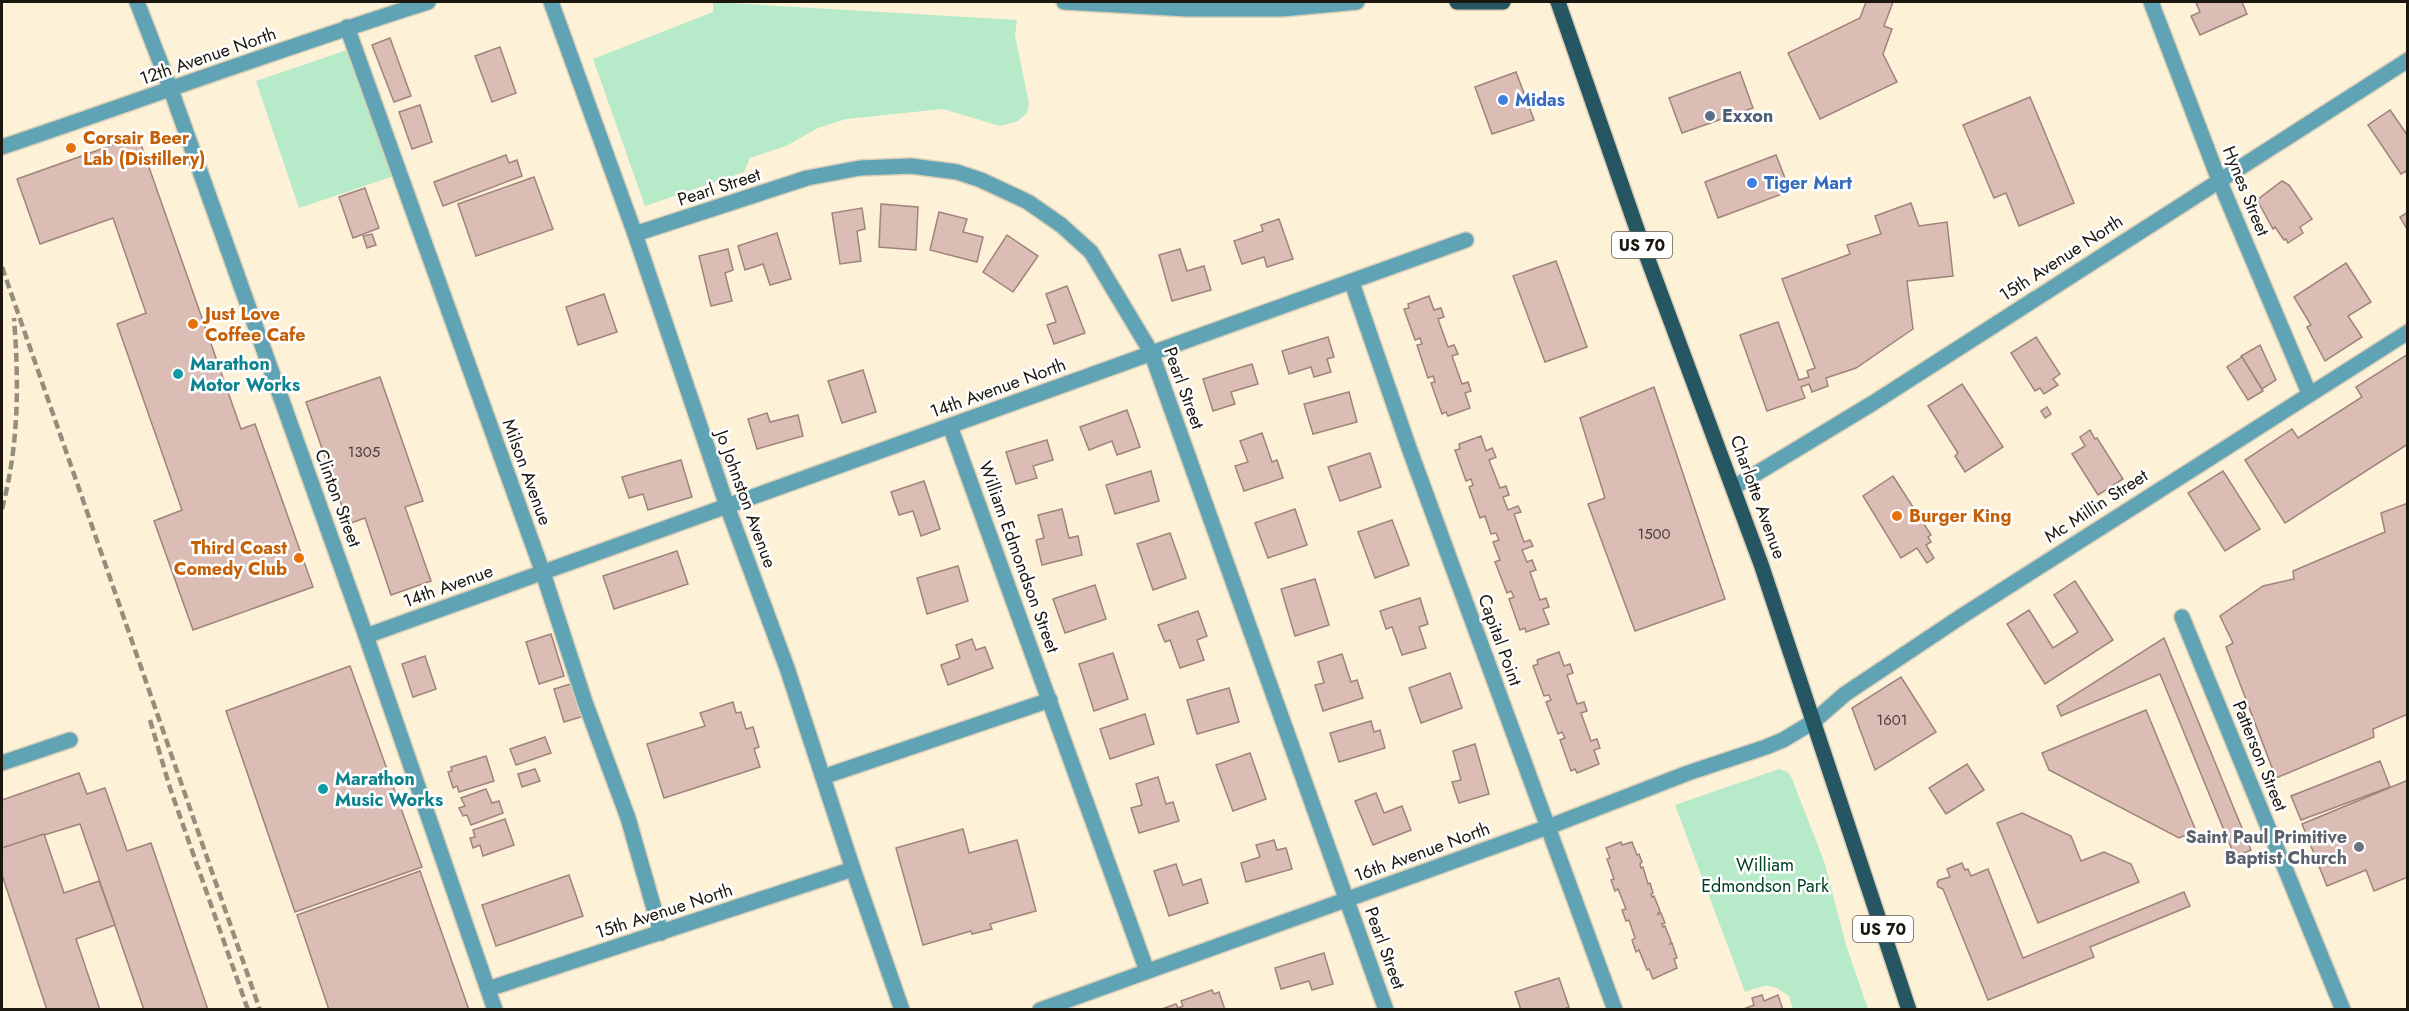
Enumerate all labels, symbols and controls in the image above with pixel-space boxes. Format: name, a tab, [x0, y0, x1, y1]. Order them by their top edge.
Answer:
street label: 12th Avenue North	[136, 20, 280, 92]
place label: Midas	[1515, 87, 1565, 113]
marker: Midas	[1496, 93, 1510, 107]
place label: Exxon	[1722, 103, 1773, 129]
marker: Exxon	[1703, 109, 1717, 123]
place label: Corsair Beer Lab (Distillery)	[83, 125, 205, 172]
marker: Corsair Beer Lab (Distillery)	[64, 141, 78, 155]
street label: Hynes Street	[2216, 142, 2276, 241]
street label: Pearl Street	[674, 161, 765, 213]
place label: Tiger Mart	[1764, 170, 1852, 196]
marker: Tiger Mart	[1745, 176, 1759, 190]
street label: 15th Avenue North	[1994, 208, 2128, 308]
road number: US 70	[1612, 232, 1672, 258]
place label: Just Love Coffee Cafe	[202, 301, 305, 348]
marker: Just Love Coffee Cafe	[186, 317, 200, 331]
street label: Pearl Street	[1157, 343, 1211, 433]
place label: Marathon Motor Works	[190, 351, 300, 398]
street label: 14th Avenue North	[926, 351, 1070, 425]
marker: Marathon Motor Works	[171, 367, 185, 381]
street label: Milson Avenue	[496, 415, 558, 529]
street label: Jo Johnston Avenue	[708, 425, 783, 572]
street label: Charlotte Avenue	[1724, 431, 1792, 563]
house number: 1305	[348, 441, 380, 463]
street label: Clinton Street	[308, 445, 368, 551]
street label: William Edmondson Street	[972, 458, 1066, 657]
street label: Mc Millin Street	[2039, 462, 2153, 549]
place label: Burger King	[1909, 503, 2011, 529]
marker: Burger King	[1890, 509, 1904, 523]
house number: 1500	[1637, 523, 1671, 545]
place label: Third Coast Comedy Club	[174, 535, 287, 582]
marker: Third Coast Comedy Club	[292, 551, 306, 565]
street label: 14th Avenue	[399, 558, 497, 614]
street label: Capital Point	[1471, 590, 1529, 690]
street label: Patterson Street	[2226, 697, 2294, 816]
house number: 1601	[1876, 709, 1908, 731]
place label: Marathon Music Works	[335, 766, 443, 813]
marker: Marathon Music Works	[316, 782, 330, 796]
street label: 16th Avenue North	[1350, 815, 1494, 889]
place label: Saint Paul Primitive Baptist Church	[2185, 824, 2347, 871]
marker: Saint Paul Primitive Baptist Church	[2352, 840, 2366, 854]
park label: William Edmondson Park	[1701, 852, 1829, 899]
street label: 15th Avenue North	[592, 877, 736, 945]
street label: Pearl Street	[1358, 903, 1412, 993]
road number: US 70	[1853, 916, 1913, 942]

